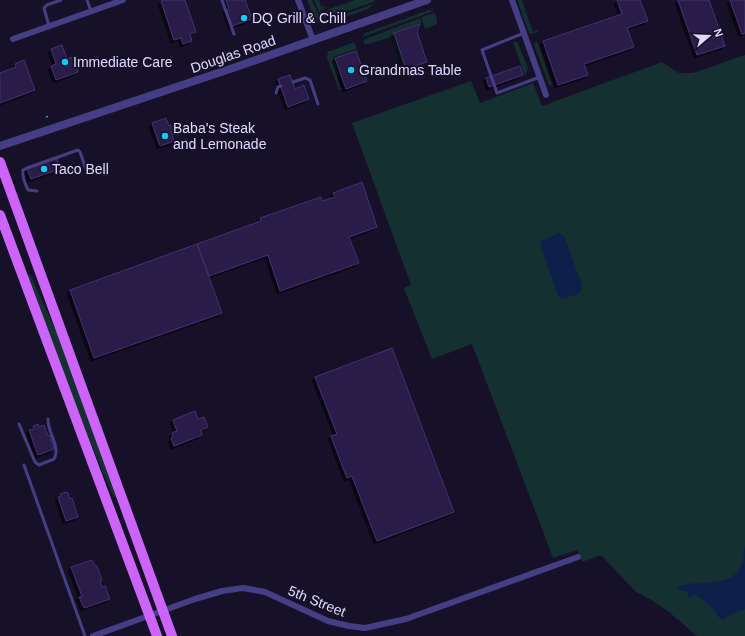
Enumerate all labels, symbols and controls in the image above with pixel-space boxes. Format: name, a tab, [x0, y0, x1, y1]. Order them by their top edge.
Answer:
place label: DQ Grill & Chill	[252, 10, 346, 26]
marker: DQ Grill & Chill	[239, 13, 249, 23]
north arrow	[689, 16, 729, 56]
text: N	[711, 27, 725, 39]
street label: Douglas Road	[188, 32, 278, 76]
place label: Immediate Care	[73, 54, 173, 70]
marker: Immediate Care	[60, 57, 70, 67]
place label: Grandmas Table	[359, 62, 462, 78]
marker: Grandmas Table	[346, 65, 356, 75]
place label: Baba's Steak and Lemonade	[173, 120, 267, 152]
marker: Baba's Steak and Lemonade	[160, 131, 170, 141]
place label: Taco Bell	[52, 161, 109, 177]
marker: Taco Bell	[39, 164, 49, 174]
street label: 5th Street	[286, 582, 348, 620]

